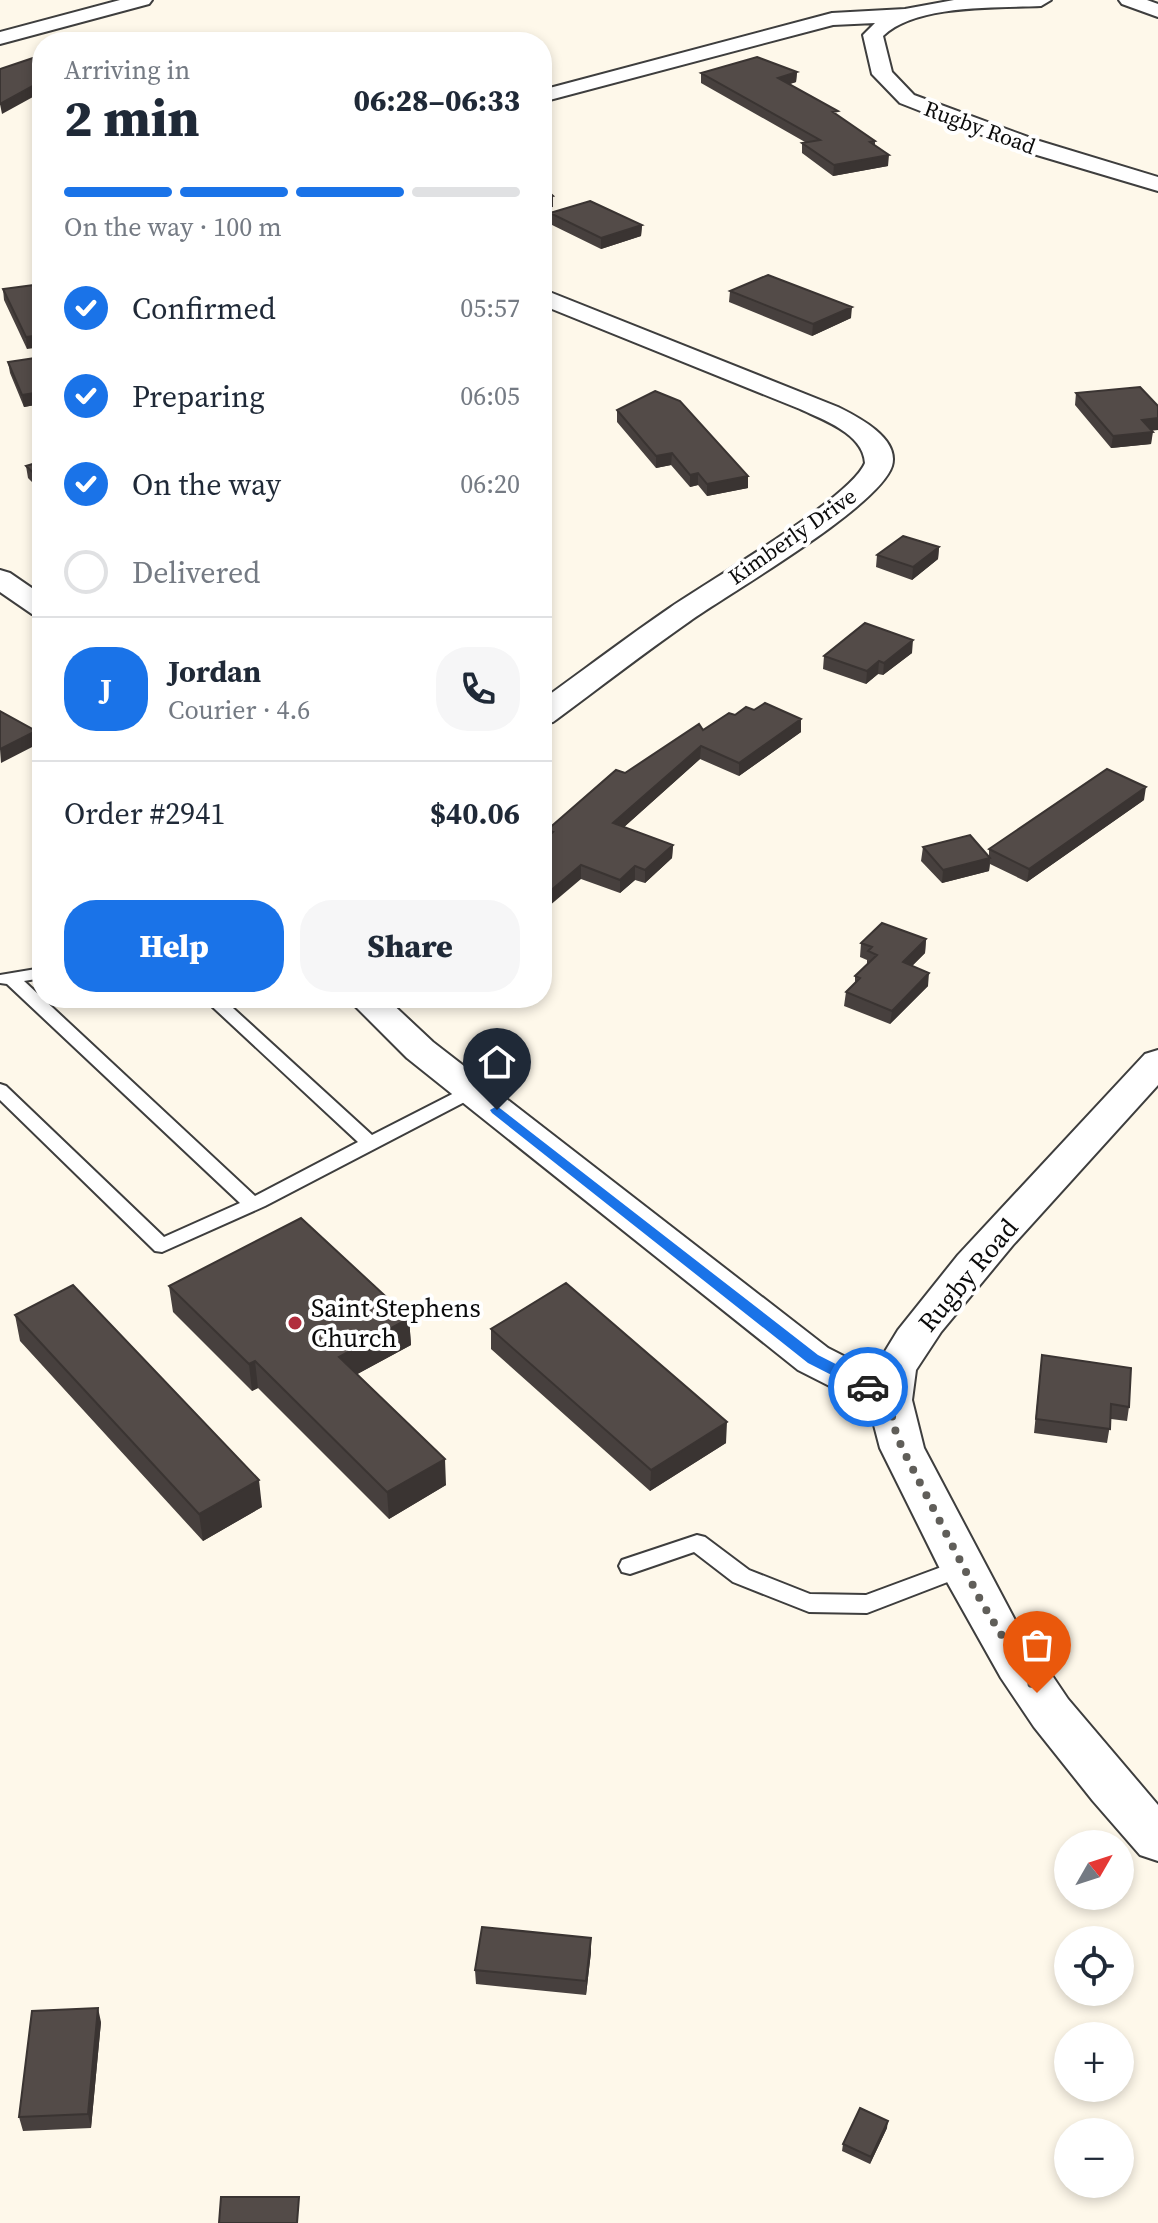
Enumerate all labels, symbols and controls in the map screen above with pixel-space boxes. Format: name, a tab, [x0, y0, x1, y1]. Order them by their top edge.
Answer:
text: Arriving in	[64, 52, 190, 88]
text: 06:28–06:33	[353, 80, 520, 121]
text: 2 min	[64, 82, 200, 153]
street label: Rugby Road	[920, 93, 1040, 161]
text: On the way · 100 m	[64, 209, 282, 245]
icon: check	[64, 286, 108, 330]
text: Confirmed	[132, 288, 276, 329]
text: 05:57	[460, 290, 520, 326]
icon: check	[64, 374, 108, 418]
text: Preparing	[132, 376, 265, 417]
text: 06:05	[460, 378, 520, 414]
icon: check	[64, 462, 108, 506]
text: On the way	[132, 464, 281, 505]
text: 06:20	[460, 466, 520, 502]
street label: Kimberly Drive	[722, 481, 862, 591]
text: Delivered	[132, 552, 260, 593]
button: phone	[436, 647, 520, 731]
text: Jordan	[168, 651, 261, 692]
text: J	[100, 669, 112, 710]
text: Courier · 4.6	[168, 692, 310, 728]
text: Order #2941	[64, 793, 225, 834]
text: $40.06	[430, 793, 520, 834]
button: Help	[64, 900, 284, 992]
button: Share	[300, 900, 520, 992]
pin	[463, 1028, 531, 1110]
icon: home	[475, 1040, 519, 1084]
street label: Rugby Road	[910, 1210, 1026, 1339]
place label: Saint Stephens Church	[311, 1290, 481, 1356]
marker: Saint Stephens Church	[286, 1314, 304, 1332]
courier	[828, 1347, 908, 1427]
icon: car	[846, 1365, 890, 1409]
pin	[1003, 1611, 1071, 1693]
icon: bag	[1015, 1623, 1059, 1667]
north arrow	[1054, 1830, 1134, 1910]
map controls	[1054, 1830, 1134, 2198]
button: locate	[1054, 1926, 1134, 2006]
button: +	[1054, 2022, 1134, 2102]
button: −	[1054, 2118, 1134, 2198]

